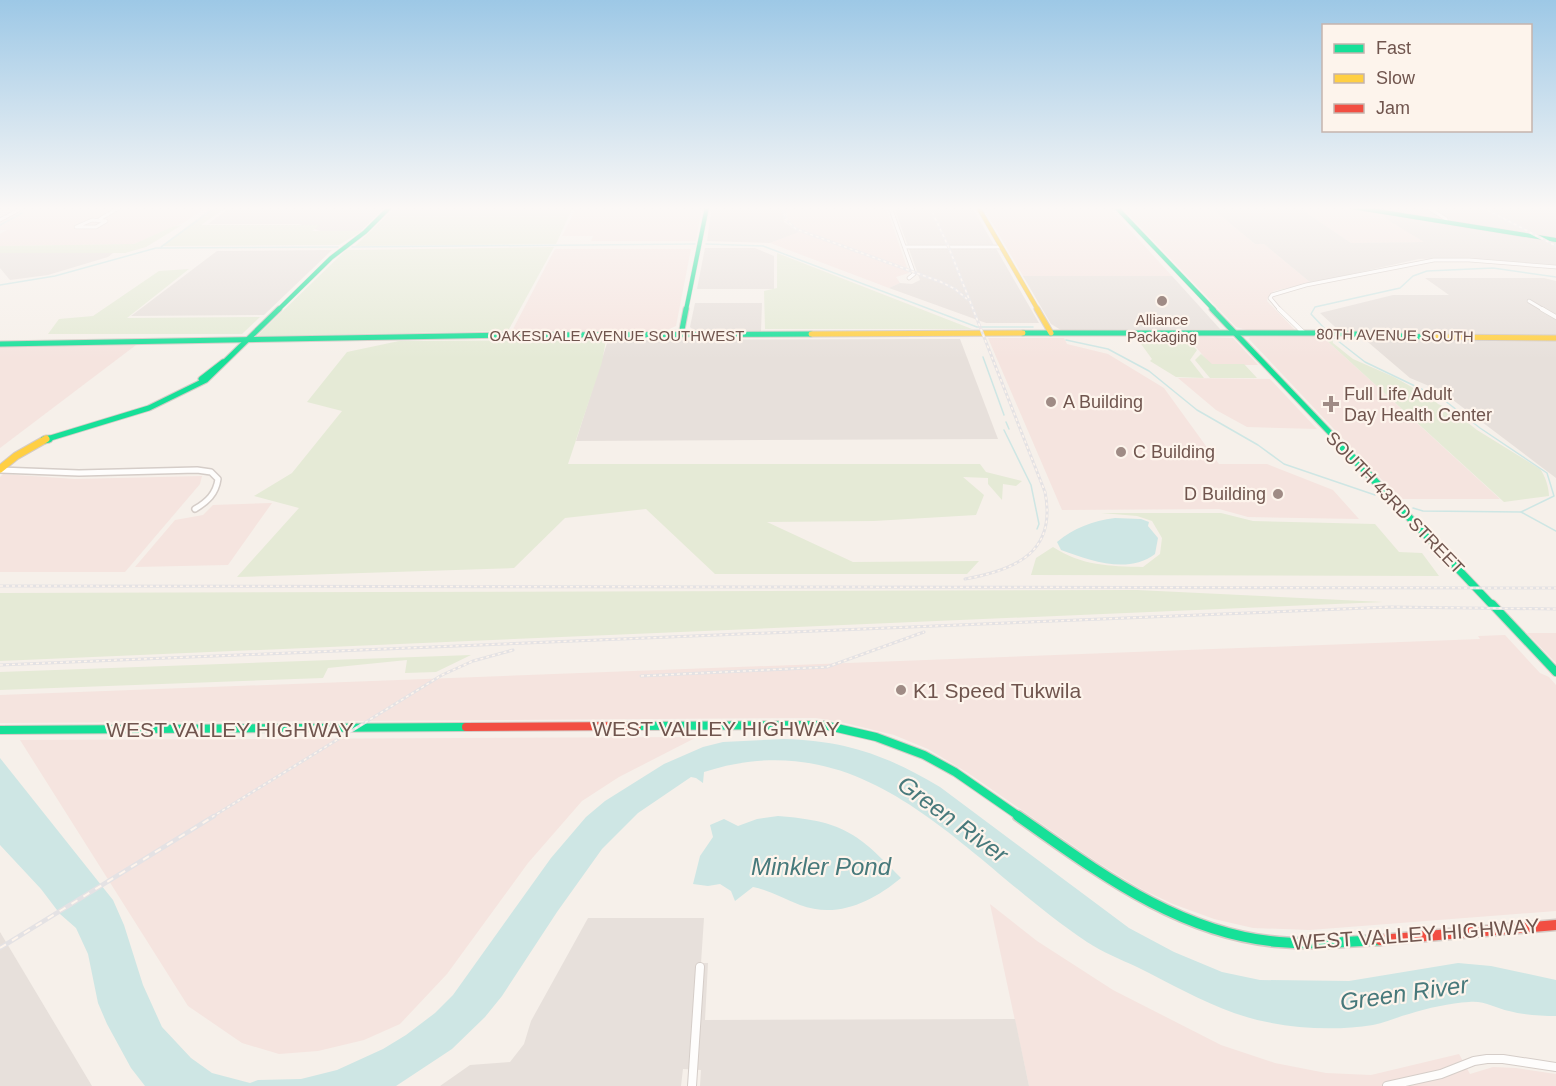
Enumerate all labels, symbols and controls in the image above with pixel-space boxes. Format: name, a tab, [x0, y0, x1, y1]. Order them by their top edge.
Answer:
legend	[1322, 24, 1532, 132]
text: Fast	[1376, 38, 1411, 58]
text: Slow	[1376, 68, 1416, 88]
text: Jam	[1376, 98, 1410, 118]
marker: Alliance Packaging	[1155, 294, 1169, 308]
place label: Alliance Packaging	[1127, 311, 1197, 345]
street label: 80TH AVENUE SOUTH	[1316, 325, 1474, 345]
street label: OAKESDALE AVENUE SOUTHWEST	[490, 327, 744, 344]
place label: Full Life Adult Day Health Center	[1344, 384, 1492, 425]
place label: A Building	[1063, 392, 1143, 412]
marker: A Building	[1044, 395, 1058, 409]
marker: Full Life Adult Day Health Center	[1322, 395, 1340, 413]
street label: SOUTH 43RD STREET	[1322, 428, 1468, 578]
place label: C Building	[1133, 442, 1215, 462]
marker: C Building	[1114, 445, 1128, 459]
place label: D Building	[1184, 484, 1266, 504]
marker: D Building	[1271, 487, 1285, 501]
place label: K1 Speed Tukwila	[913, 679, 1081, 702]
marker: K1 Speed Tukwila	[894, 683, 908, 697]
street label: WEST VALLEY HIGHWAY	[592, 717, 840, 740]
street label: WEST VALLEY HIGHWAY	[106, 718, 354, 741]
water label: Green River	[893, 770, 1014, 869]
water label: Minkler Pond	[751, 853, 892, 880]
street label: WEST VALLEY HIGHWAY	[1292, 914, 1540, 954]
water label: Green River	[1338, 970, 1471, 1015]

